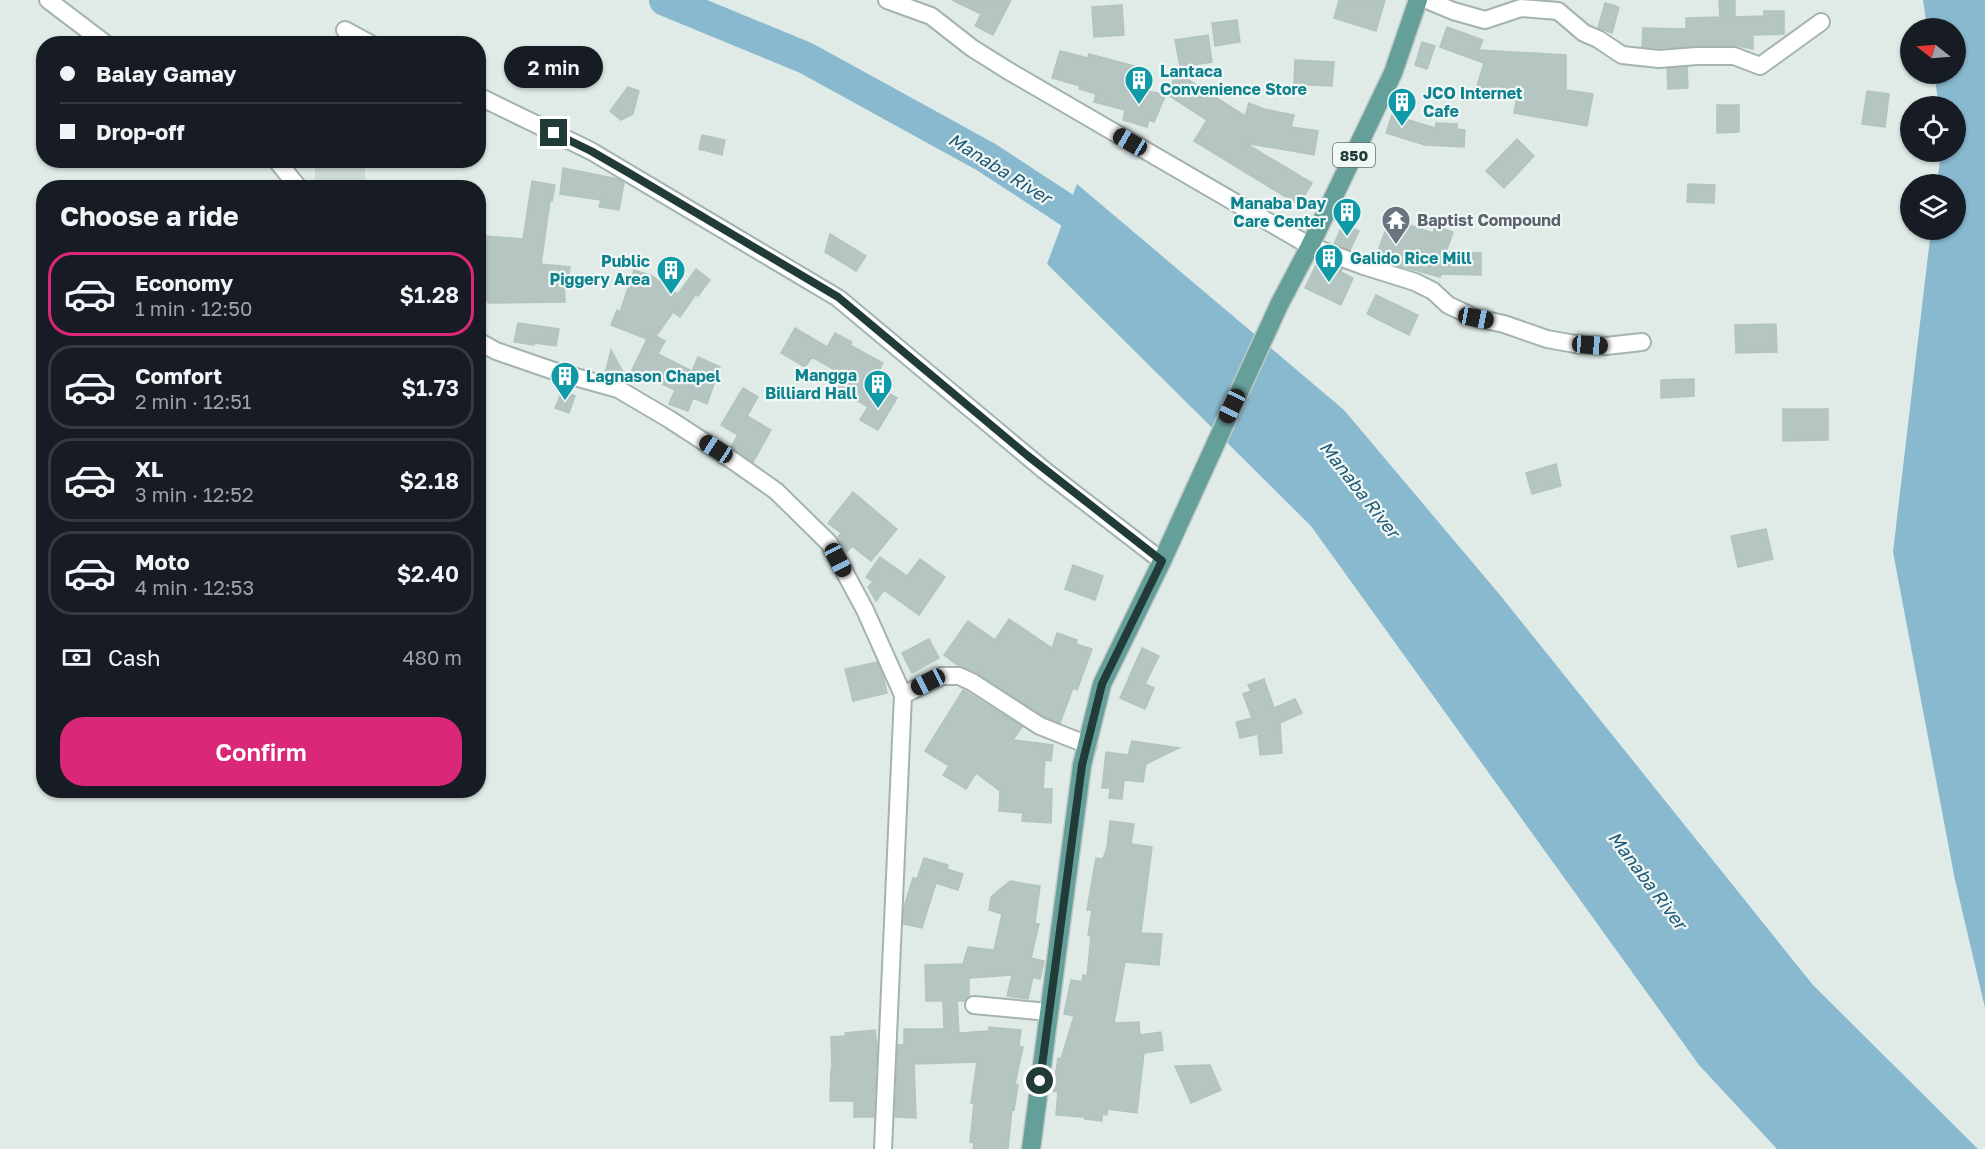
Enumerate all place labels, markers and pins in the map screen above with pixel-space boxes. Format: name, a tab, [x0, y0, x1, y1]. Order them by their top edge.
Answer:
place label: Lantaca Convenience Store	[1160, 61, 1307, 99]
building icon: Lantaca Convenience Store	[1123, 64, 1155, 106]
place label: JCO Internet Cafe	[1423, 83, 1522, 121]
building icon: JCO Internet Cafe	[1386, 86, 1418, 128]
place label: Manaba Day Care Center	[1230, 193, 1326, 231]
building icon: Manaba Day Care Center	[1331, 196, 1363, 238]
temple icon: Baptist Compound	[1380, 204, 1412, 246]
place label: Baptist Compound	[1417, 210, 1561, 230]
building icon: Galido Rice Mill	[1313, 242, 1345, 284]
place label: Galido Rice Mill	[1350, 248, 1472, 268]
place label: Public Piggery Area	[549, 251, 650, 289]
building icon: Public Piggery Area	[655, 254, 687, 296]
building icon: Lagnason Chapel	[549, 360, 581, 402]
place label: Mangga Billiard Hall	[765, 365, 858, 403]
place label: Lagnason Chapel	[586, 366, 721, 386]
building icon: Mangga Billiard Hall	[862, 368, 894, 410]

